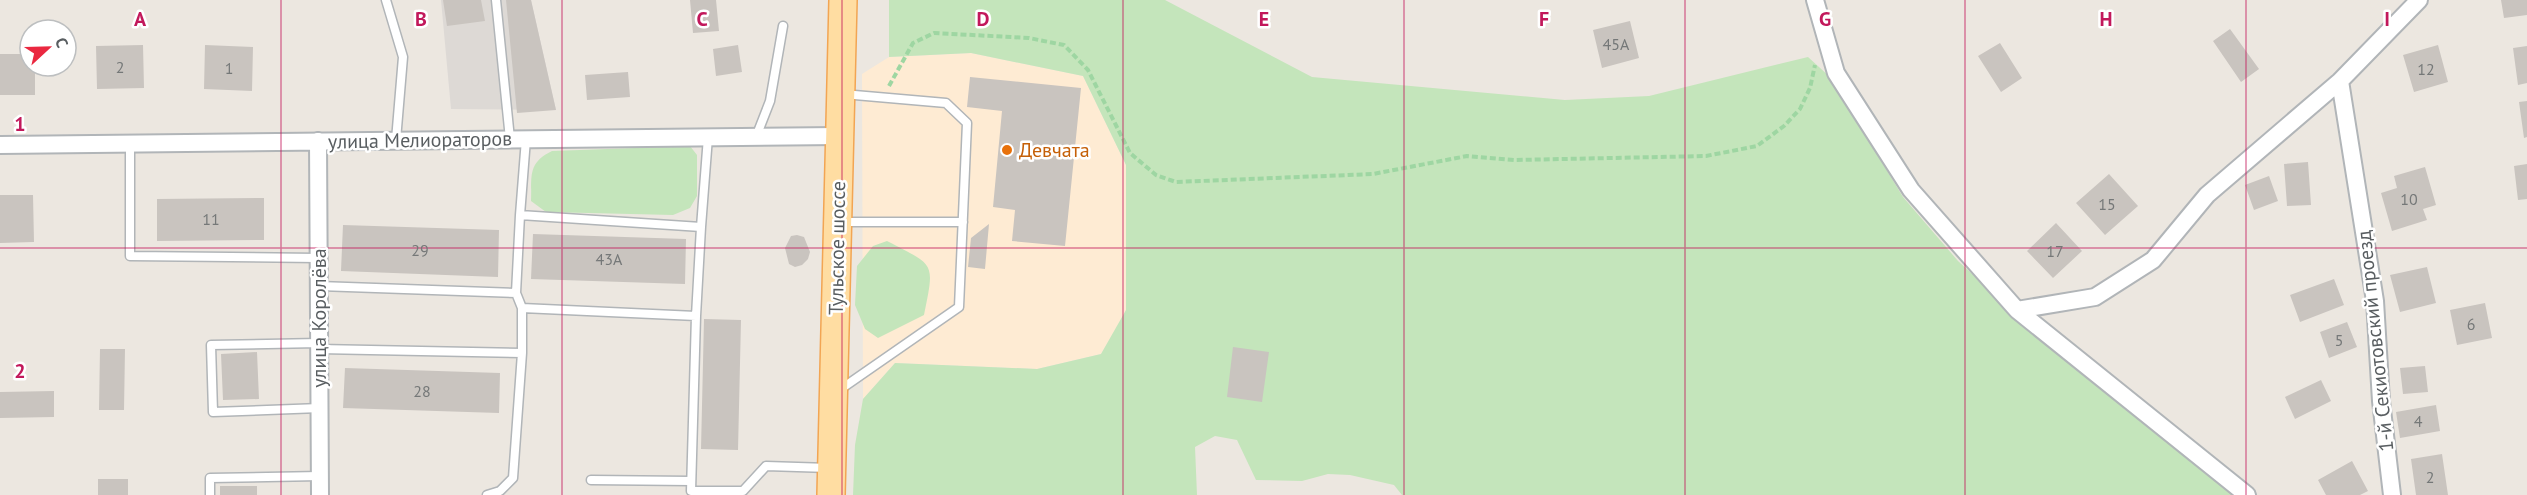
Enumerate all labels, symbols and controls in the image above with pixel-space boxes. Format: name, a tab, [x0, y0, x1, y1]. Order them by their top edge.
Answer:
text: A	[134, 6, 147, 32]
text: B	[415, 6, 427, 32]
text: C	[696, 6, 708, 32]
text: D	[977, 6, 990, 32]
text: E	[1259, 6, 1269, 32]
text: F	[1539, 6, 1549, 32]
text: G	[1819, 6, 1831, 32]
text: H	[2099, 6, 2113, 32]
text: I	[2384, 6, 2390, 32]
north arrow	[18, 18, 78, 78]
text: С	[51, 34, 73, 50]
house number: 45А	[1603, 34, 1630, 54]
house number: 2	[116, 57, 124, 77]
house number: 1	[225, 58, 233, 78]
house number: 12	[2417, 59, 2435, 79]
text: 1	[14, 111, 26, 137]
street label: улица Мелиораторов	[328, 125, 512, 155]
place label: Девчата	[1019, 137, 1090, 163]
marker: Девчата	[1000, 143, 1014, 157]
street label: Тульское шоссе	[823, 181, 851, 315]
house number: 10	[2400, 189, 2418, 209]
house number: 15	[2098, 194, 2116, 214]
house number: 11	[202, 209, 220, 229]
street label: 1-й Секиотовский проезд	[2350, 229, 2400, 453]
house number: 29	[411, 240, 429, 260]
house number: 17	[2046, 241, 2064, 261]
street label: улица Королёва	[306, 248, 332, 388]
house number: 43А	[596, 249, 623, 269]
house number: 6	[2467, 314, 2475, 334]
house number: 5	[2335, 330, 2343, 350]
text: 2	[14, 358, 26, 384]
house number: 28	[413, 381, 431, 401]
house number: 4	[2414, 411, 2423, 431]
house number: 2	[2426, 467, 2434, 487]

